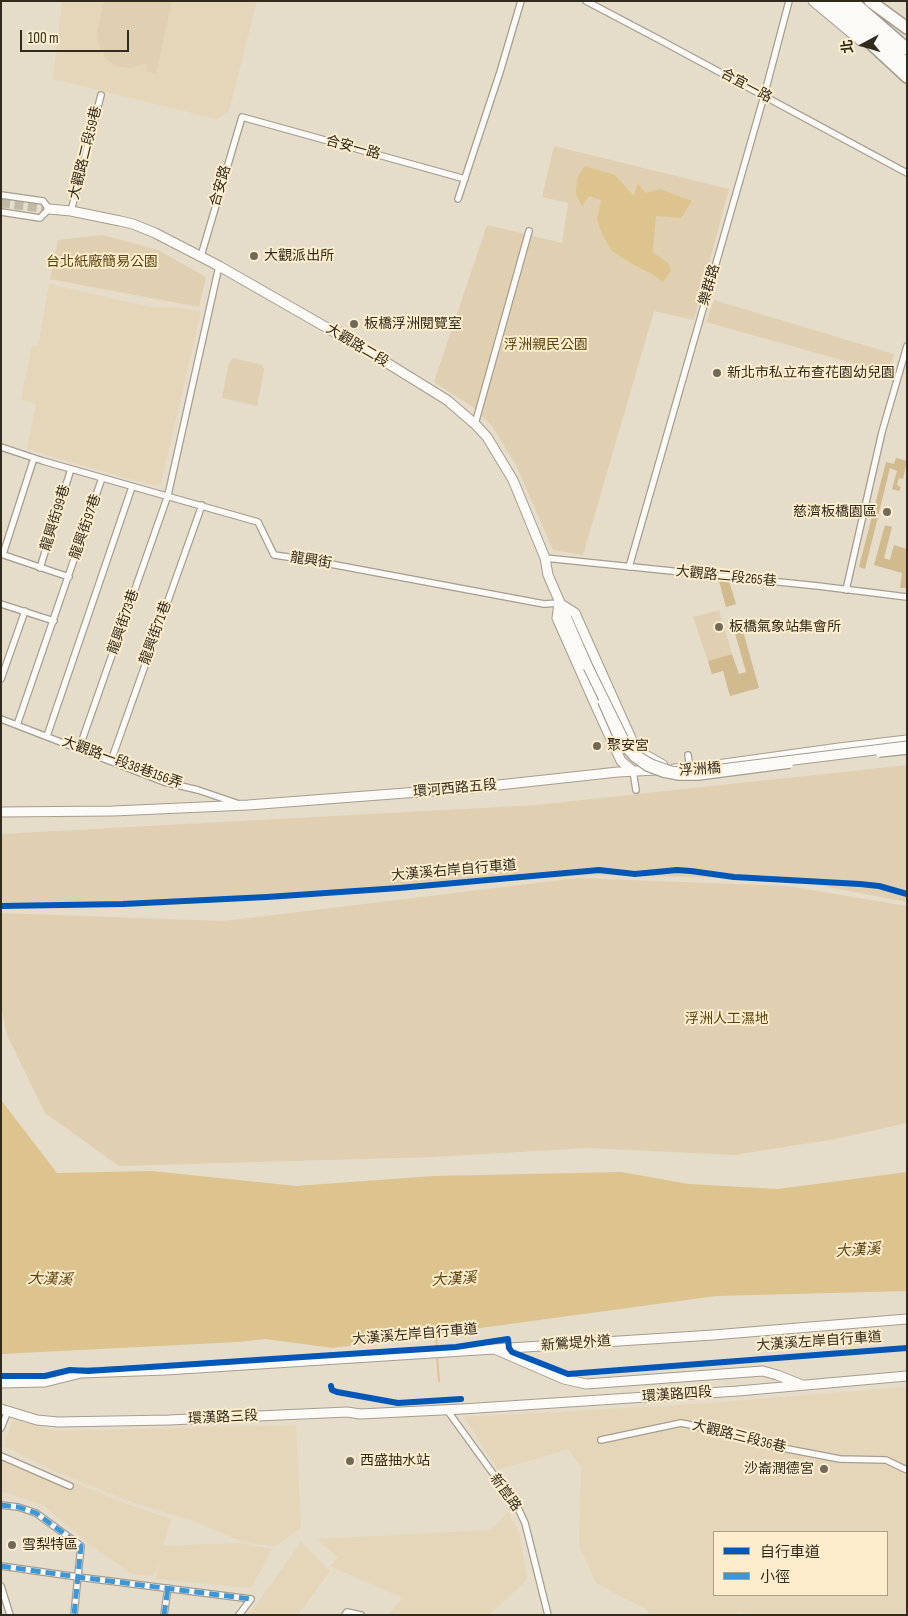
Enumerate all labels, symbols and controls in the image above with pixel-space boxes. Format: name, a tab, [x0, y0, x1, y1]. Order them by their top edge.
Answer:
scale bar	[22, 20, 131, 52]
north arrow	[838, 20, 888, 70]
text: 100 m	[28, 29, 59, 48]
text: 北	[838, 39, 857, 54]
street label: 合宜一路	[717, 65, 775, 107]
street label: 大觀路二段59巷	[66, 104, 106, 202]
street label: 合安一路	[324, 133, 382, 163]
street label: 合安路	[207, 163, 235, 209]
place label: 大觀派出所	[264, 248, 334, 264]
marker: 大觀派出所	[248, 250, 260, 262]
park label: 台北紙廠簡易公園	[46, 254, 158, 270]
street label: 樂群路	[696, 262, 724, 308]
place label: 板橋浮洲閱覽室	[364, 316, 462, 332]
marker: 板橋浮洲閱覽室	[348, 318, 360, 330]
street label: 大觀路二段	[323, 321, 391, 371]
park label: 浮洲親民公園	[504, 337, 588, 353]
place label: 新北市私立布查花園幼兒園	[727, 365, 895, 381]
marker: 新北市私立布查花園幼兒園	[711, 367, 723, 379]
street label: 龍興街99巷	[38, 483, 74, 553]
street label: 龍興街97巷	[67, 492, 105, 562]
place label: 慈濟板橋園區	[793, 504, 877, 520]
marker: 慈濟板橋園區	[881, 506, 893, 518]
street label: 龍興街	[289, 549, 333, 573]
street label: 大觀路二段265巷	[675, 563, 777, 591]
street label: 龍興街73巷	[105, 587, 143, 657]
street label: 龍興街71巷	[137, 599, 175, 667]
place label: 板橋氣象站集會所	[729, 619, 841, 635]
marker: 板橋氣象站集會所	[713, 621, 725, 633]
street label: 大觀路一段38巷156弄	[60, 733, 184, 793]
place label: 聚安宮	[607, 738, 649, 754]
marker: 聚安宮	[591, 740, 603, 752]
street label: 浮洲橋	[678, 760, 722, 780]
street label: 環河西路五段	[412, 777, 498, 801]
street label: 大漢溪右岸自行車道	[391, 857, 517, 885]
park label: 浮洲人工濕地	[685, 1011, 769, 1027]
water label: 大漢溪	[835, 1240, 881, 1262]
water label: 大漢溪	[431, 1269, 477, 1291]
water label: 大漢溪	[27, 1270, 73, 1290]
street label: 大漢溪左岸自行車道	[352, 1321, 478, 1349]
street label: 大漢溪左岸自行車道	[756, 1329, 882, 1355]
street label: 新鶯堤外道	[540, 1333, 612, 1355]
street label: 環漢路四段	[641, 1384, 713, 1406]
street label: 環漢路三段	[188, 1408, 258, 1428]
street label: 大觀路三段36巷	[690, 1417, 788, 1457]
place label: 西盛抽水站	[360, 1453, 430, 1469]
marker: 西盛抽水站	[344, 1455, 356, 1467]
place label: 沙崙潤德宮	[744, 1461, 814, 1477]
marker: 沙崙潤德宮	[818, 1463, 830, 1475]
street label: 新崑路	[486, 1471, 524, 1515]
legend	[713, 1531, 888, 1596]
place label: 雪梨特區	[22, 1537, 78, 1553]
marker: 雪梨特區	[6, 1539, 18, 1551]
text: 自行車道	[760, 1543, 820, 1562]
text: 小徑	[760, 1568, 790, 1587]

